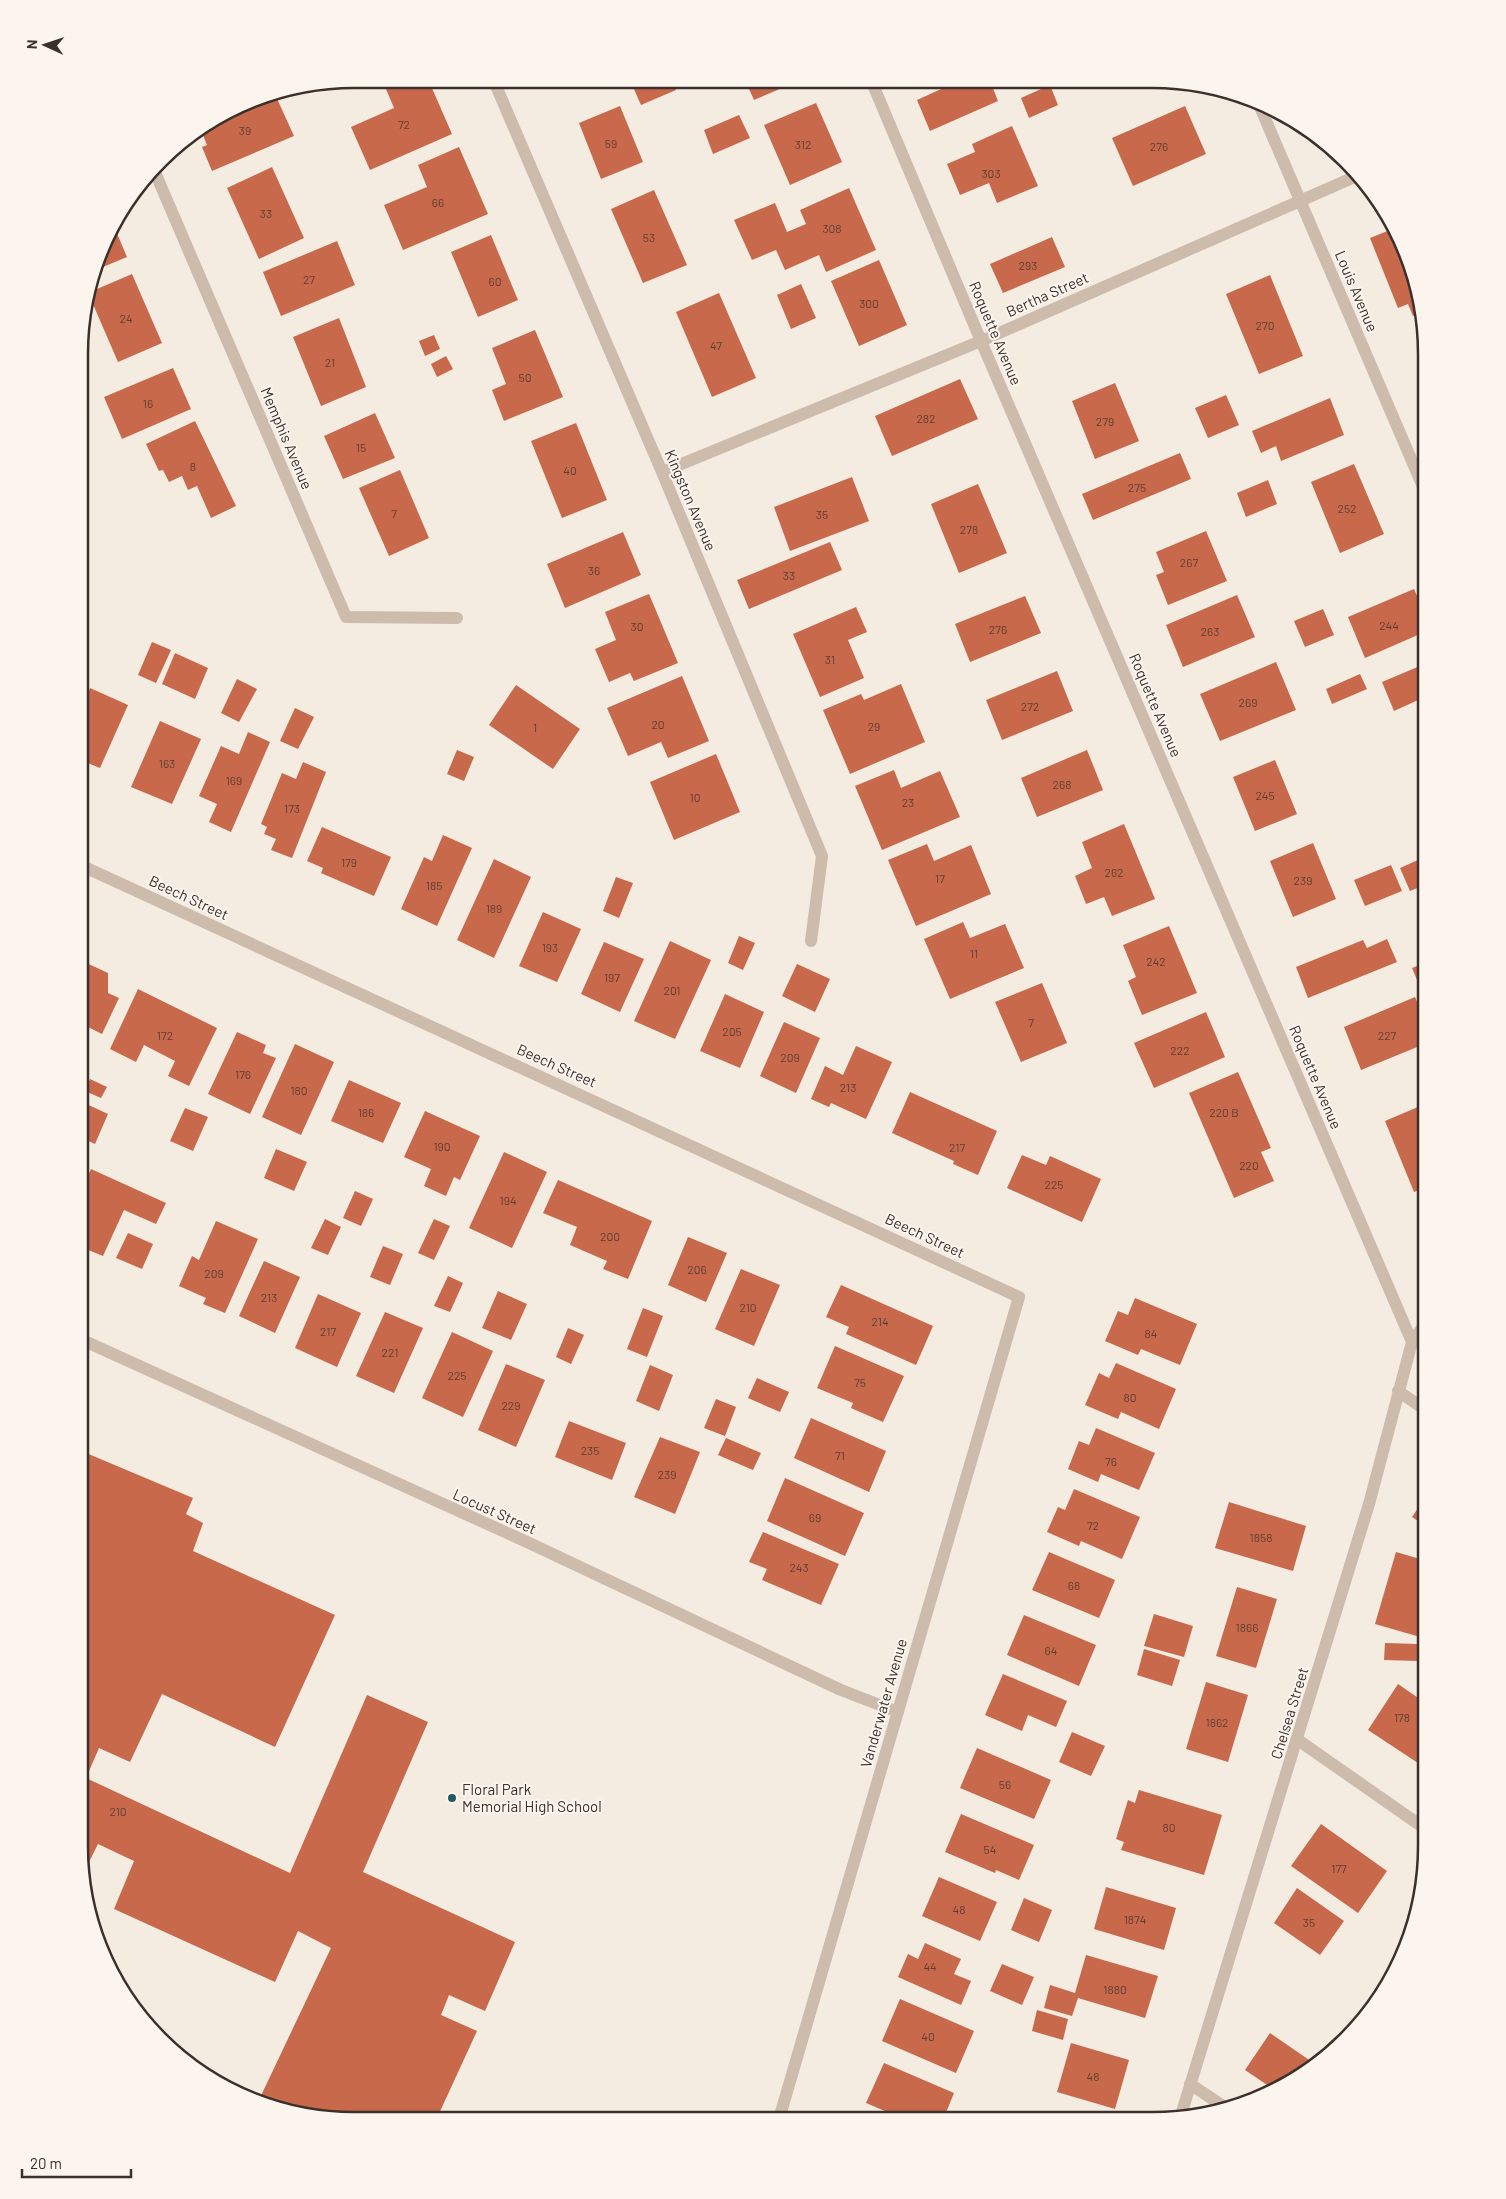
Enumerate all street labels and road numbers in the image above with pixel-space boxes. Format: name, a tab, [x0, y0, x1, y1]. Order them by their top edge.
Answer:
street label: Louis Avenue	[1332, 248, 1382, 334]
street label: Bertha Street	[1003, 268, 1091, 320]
street label: Roquette Avenue	[966, 278, 1026, 388]
street label: Memphis Avenue	[257, 384, 317, 492]
street label: Kingston Avenue	[662, 447, 720, 553]
street label: Roquette Avenue	[1126, 650, 1186, 760]
street label: Beech Street	[147, 871, 231, 923]
street label: Roquette Avenue	[1286, 1022, 1346, 1132]
street label: Beech Street	[514, 1039, 600, 1091]
street label: Beech Street	[883, 1209, 967, 1261]
street label: Locust Street	[451, 1485, 539, 1537]
street label: Vanderwater Avenue	[856, 1636, 910, 1770]
street label: Chelsea Street	[1266, 1665, 1312, 1761]

